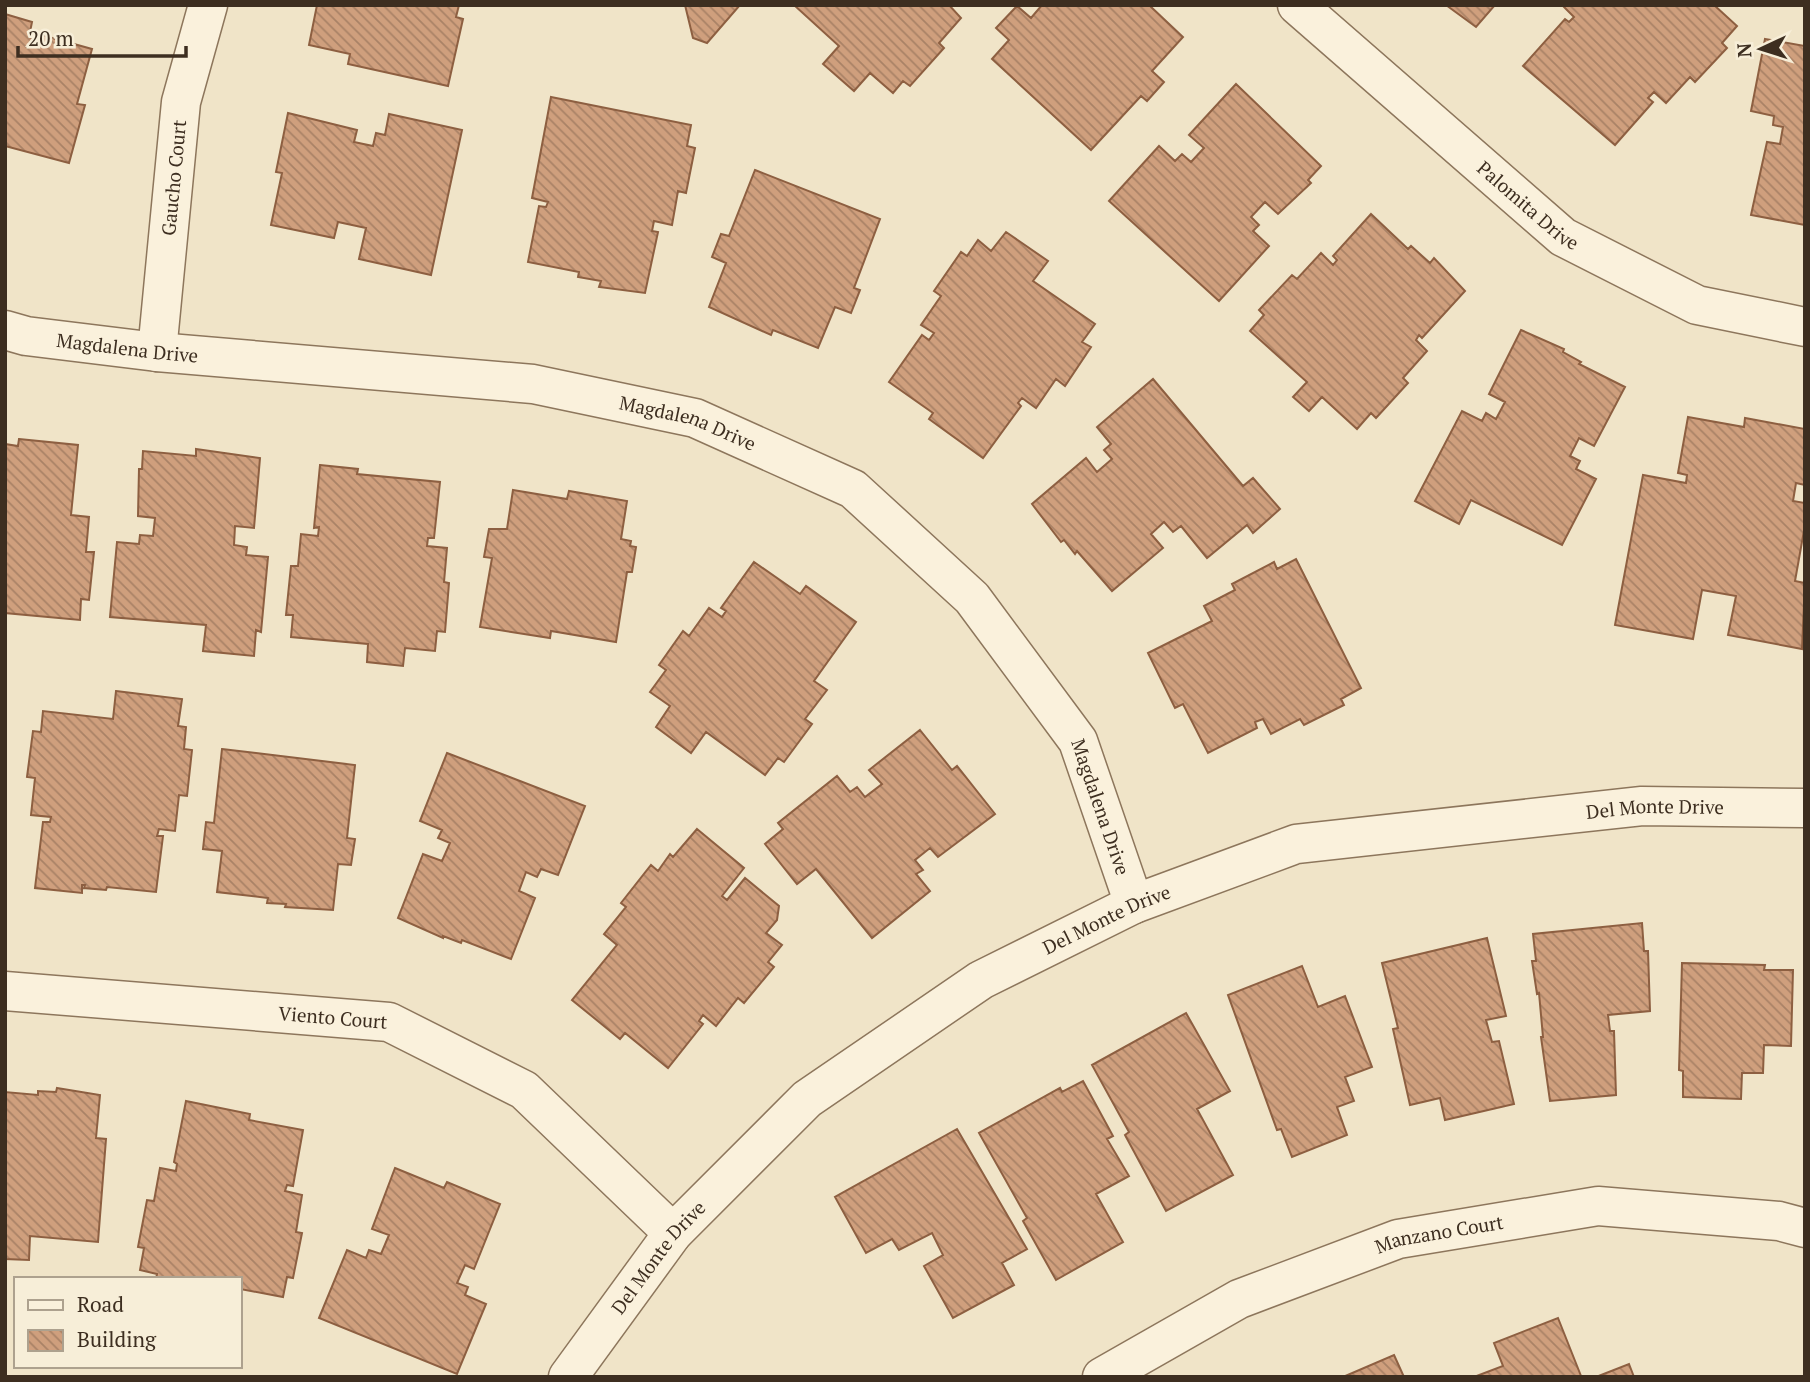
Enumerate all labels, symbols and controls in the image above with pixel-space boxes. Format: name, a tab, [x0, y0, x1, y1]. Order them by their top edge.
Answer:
scale bar	[18, 14, 186, 58]
north arrow	[1726, 14, 1796, 84]
text: 20 m	[28, 24, 74, 52]
text: N	[1731, 42, 1757, 58]
street label: Gaucho Court	[155, 119, 191, 237]
street label: Palomita Drive	[1472, 155, 1583, 255]
street label: Magdalena Drive	[55, 327, 199, 367]
street label: Magdalena Drive	[617, 389, 760, 456]
street label: Magdalena Drive	[1066, 735, 1136, 878]
street label: Del Monte Drive	[1585, 793, 1724, 824]
street label: Del Monte Drive	[1038, 879, 1174, 959]
street label: Viento Court	[277, 1000, 388, 1034]
street label: Del Monte Drive	[605, 1195, 710, 1319]
street label: Manzano Court	[1371, 1209, 1505, 1259]
legend	[14, 1277, 242, 1368]
text: Road	[77, 1290, 124, 1318]
text: Building	[77, 1325, 157, 1353]

